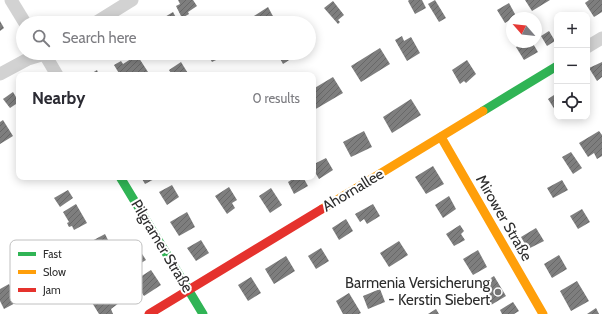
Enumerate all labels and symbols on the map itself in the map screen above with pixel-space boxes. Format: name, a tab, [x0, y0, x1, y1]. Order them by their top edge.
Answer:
north arrow	[506, 12, 542, 48]
street label: Ahornallee	[319, 165, 387, 215]
street label: Mirower Straße	[472, 172, 536, 264]
street label: Pilgramer Straße	[127, 196, 197, 296]
legend	[10, 240, 142, 304]
text: Fast	[43, 247, 62, 261]
text: Slow	[43, 265, 66, 279]
place label: Barmenia Versicherung - Kerstin Siebert	[345, 274, 491, 309]
text: Jam	[42, 283, 61, 297]
marker: Barmenia Versicherung - Kerstin Siebert	[493, 287, 503, 297]

